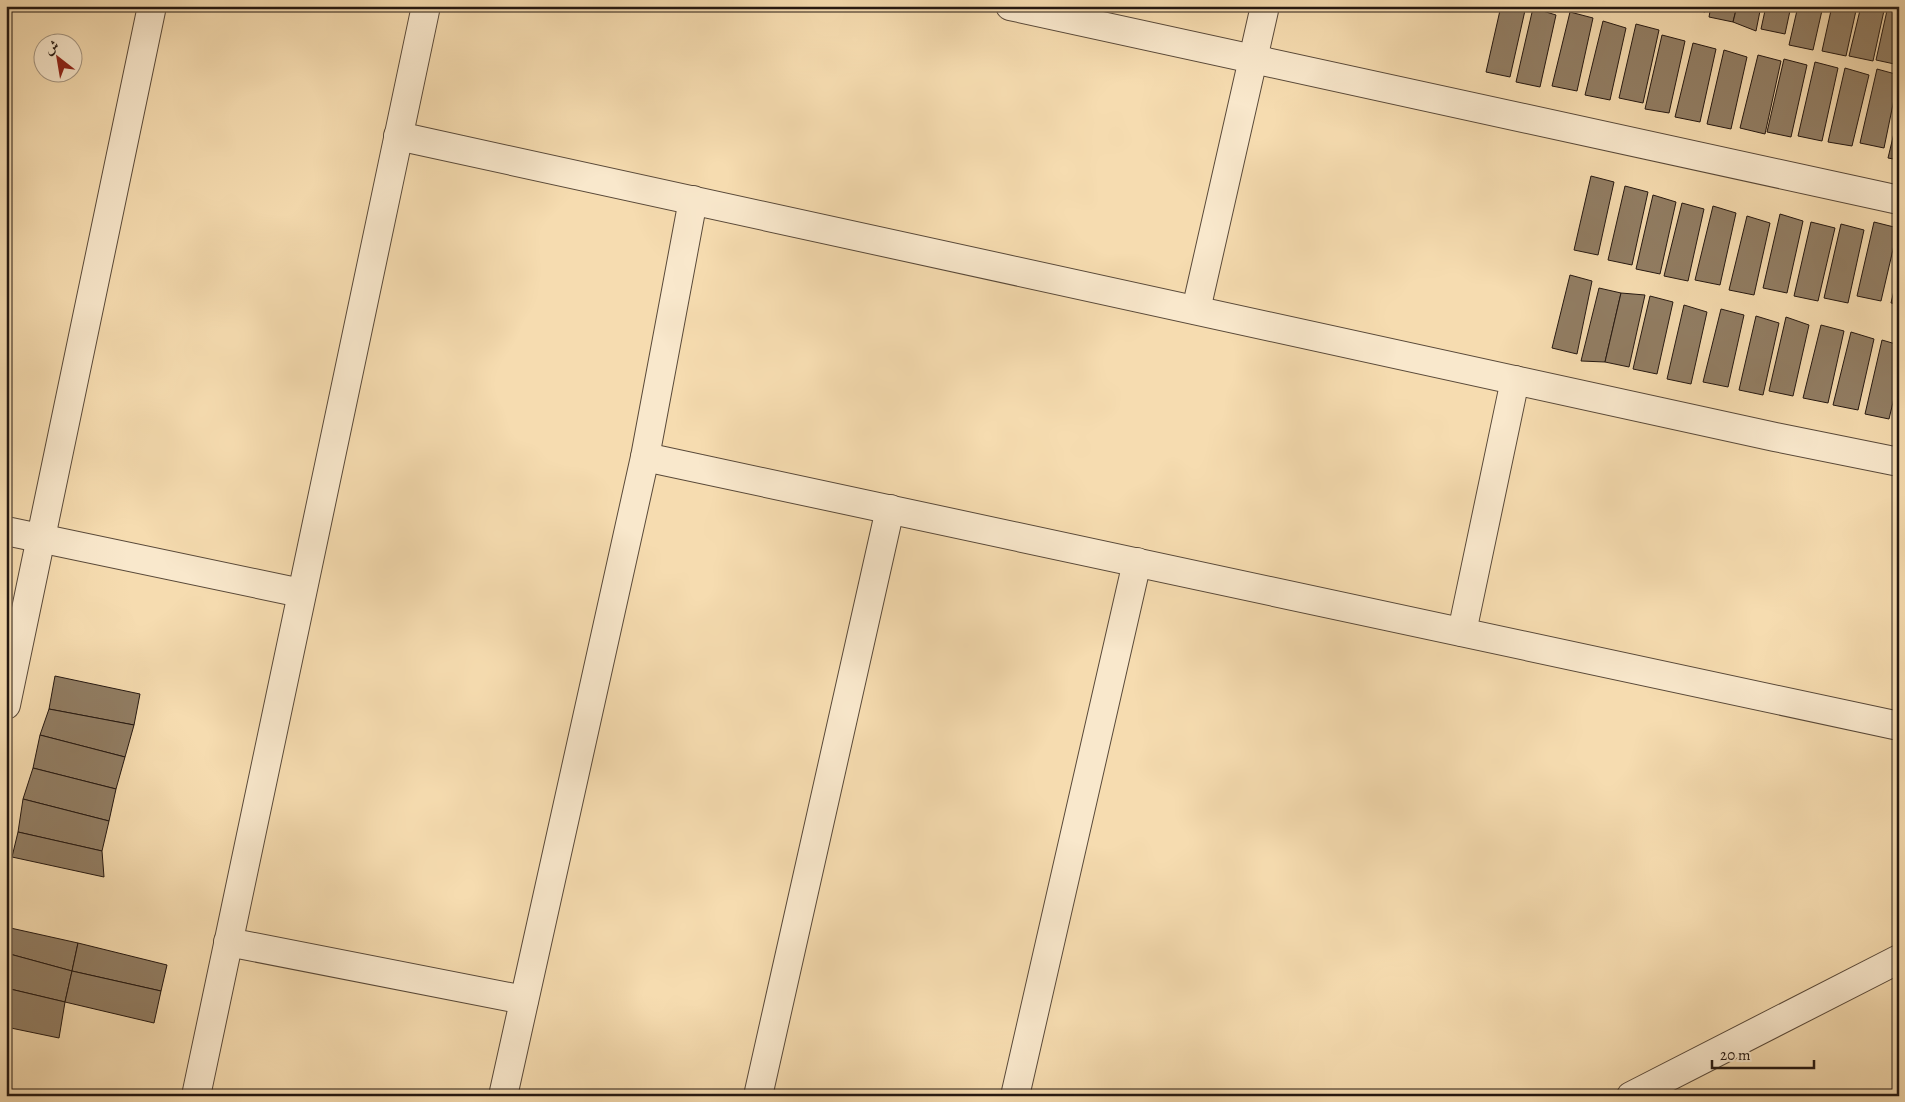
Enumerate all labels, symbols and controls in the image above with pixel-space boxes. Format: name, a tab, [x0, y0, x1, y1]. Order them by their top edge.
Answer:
north arrow	[32, 32, 82, 82]
text: ش	[41, 36, 63, 59]
scale bar	[1712, 1037, 1815, 1069]
text: 20 m	[1720, 1045, 1751, 1065]

